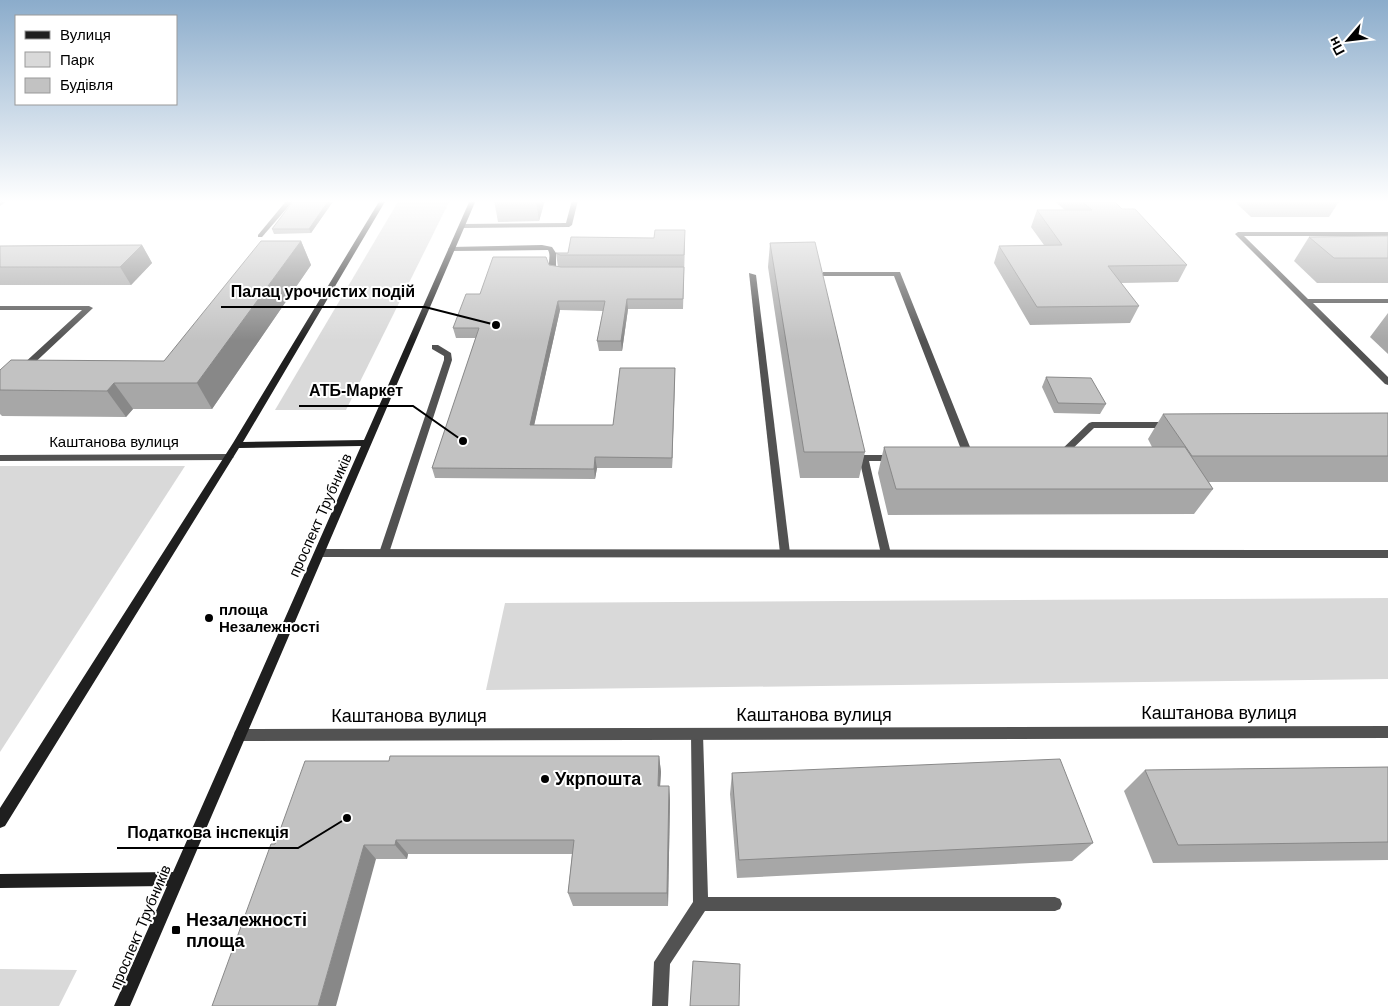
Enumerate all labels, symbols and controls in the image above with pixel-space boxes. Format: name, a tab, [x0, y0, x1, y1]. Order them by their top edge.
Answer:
legend	[15, 15, 178, 105]
north arrow	[1323, 15, 1373, 65]
text: Вулиця	[60, 26, 111, 43]
text: Пн	[1325, 34, 1348, 58]
text: Парк	[60, 51, 94, 68]
text: Будівля	[60, 76, 113, 93]
callout: Палац урочистих подій	[221, 276, 425, 307]
text: Палац урочистих подій	[231, 283, 415, 300]
callout: АТБ-Маркет	[299, 375, 413, 406]
text: АТБ-Маркет	[309, 382, 403, 399]
street label: Каштанова вулиця	[49, 433, 179, 450]
street label: проспект Трубників	[285, 450, 355, 580]
place label: площа Незалежності	[219, 601, 320, 635]
marker: площа Незалежності	[203, 612, 215, 624]
street label: Каштанова вулиця	[1141, 703, 1297, 723]
street label: Каштанова вулиця	[736, 705, 892, 725]
street label: Каштанова вулиця	[331, 706, 487, 726]
place label: Укрпошта	[555, 769, 642, 789]
marker: Укрпошта	[539, 773, 551, 785]
callout: Податкова інспекція	[117, 817, 298, 848]
text: Податкова інспекція	[127, 824, 289, 841]
street label: проспект Трубників	[106, 862, 174, 992]
place label: Незалежності площа	[186, 910, 307, 951]
marker: Незалежності площа	[170, 924, 182, 936]

